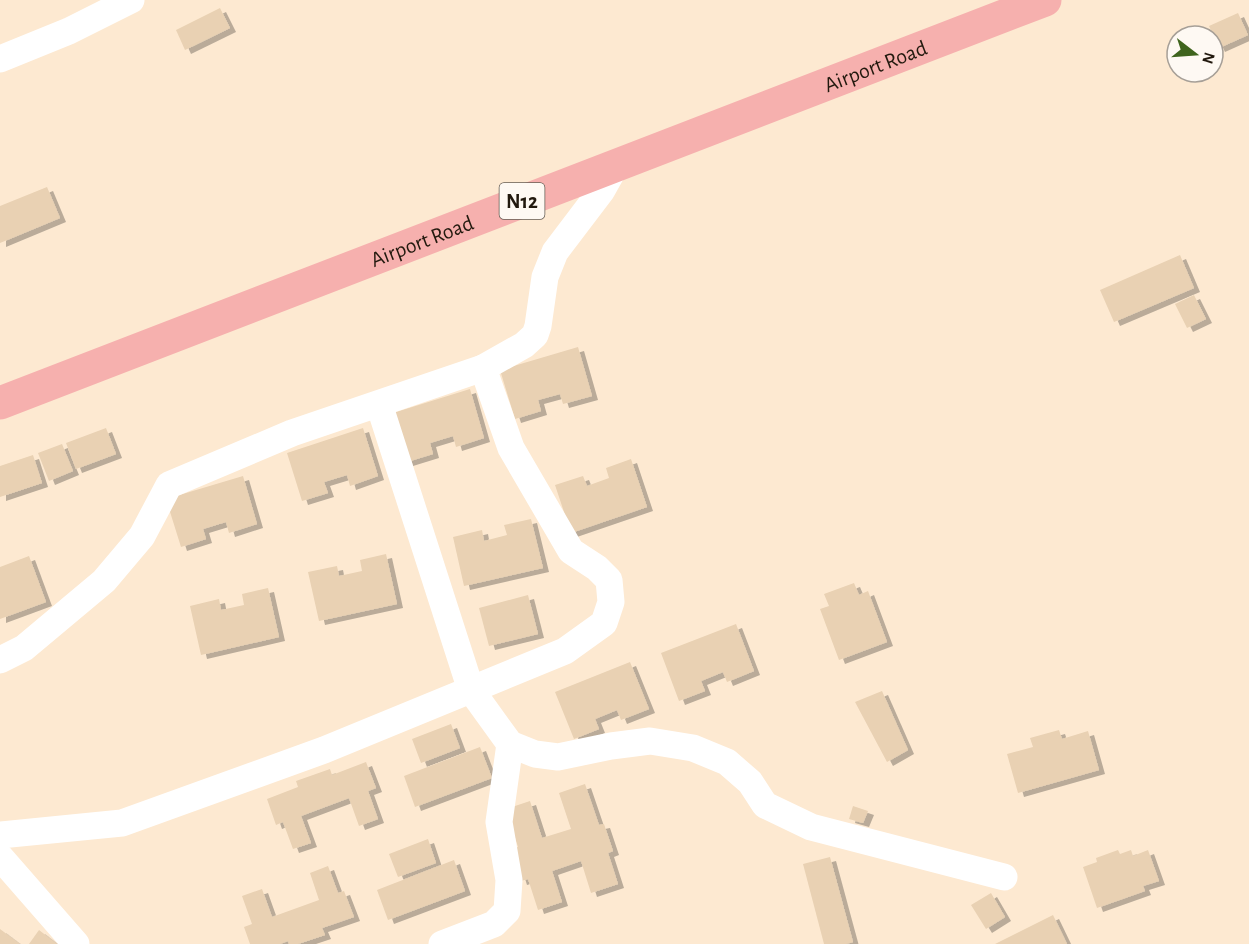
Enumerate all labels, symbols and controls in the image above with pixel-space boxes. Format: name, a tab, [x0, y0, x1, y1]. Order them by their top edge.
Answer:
north arrow	[1165, 24, 1225, 84]
street label: Airport Road	[821, 37, 930, 96]
text: N	[1199, 50, 1218, 66]
road number: N12	[500, 183, 544, 219]
street label: Airport Road	[367, 212, 477, 271]

